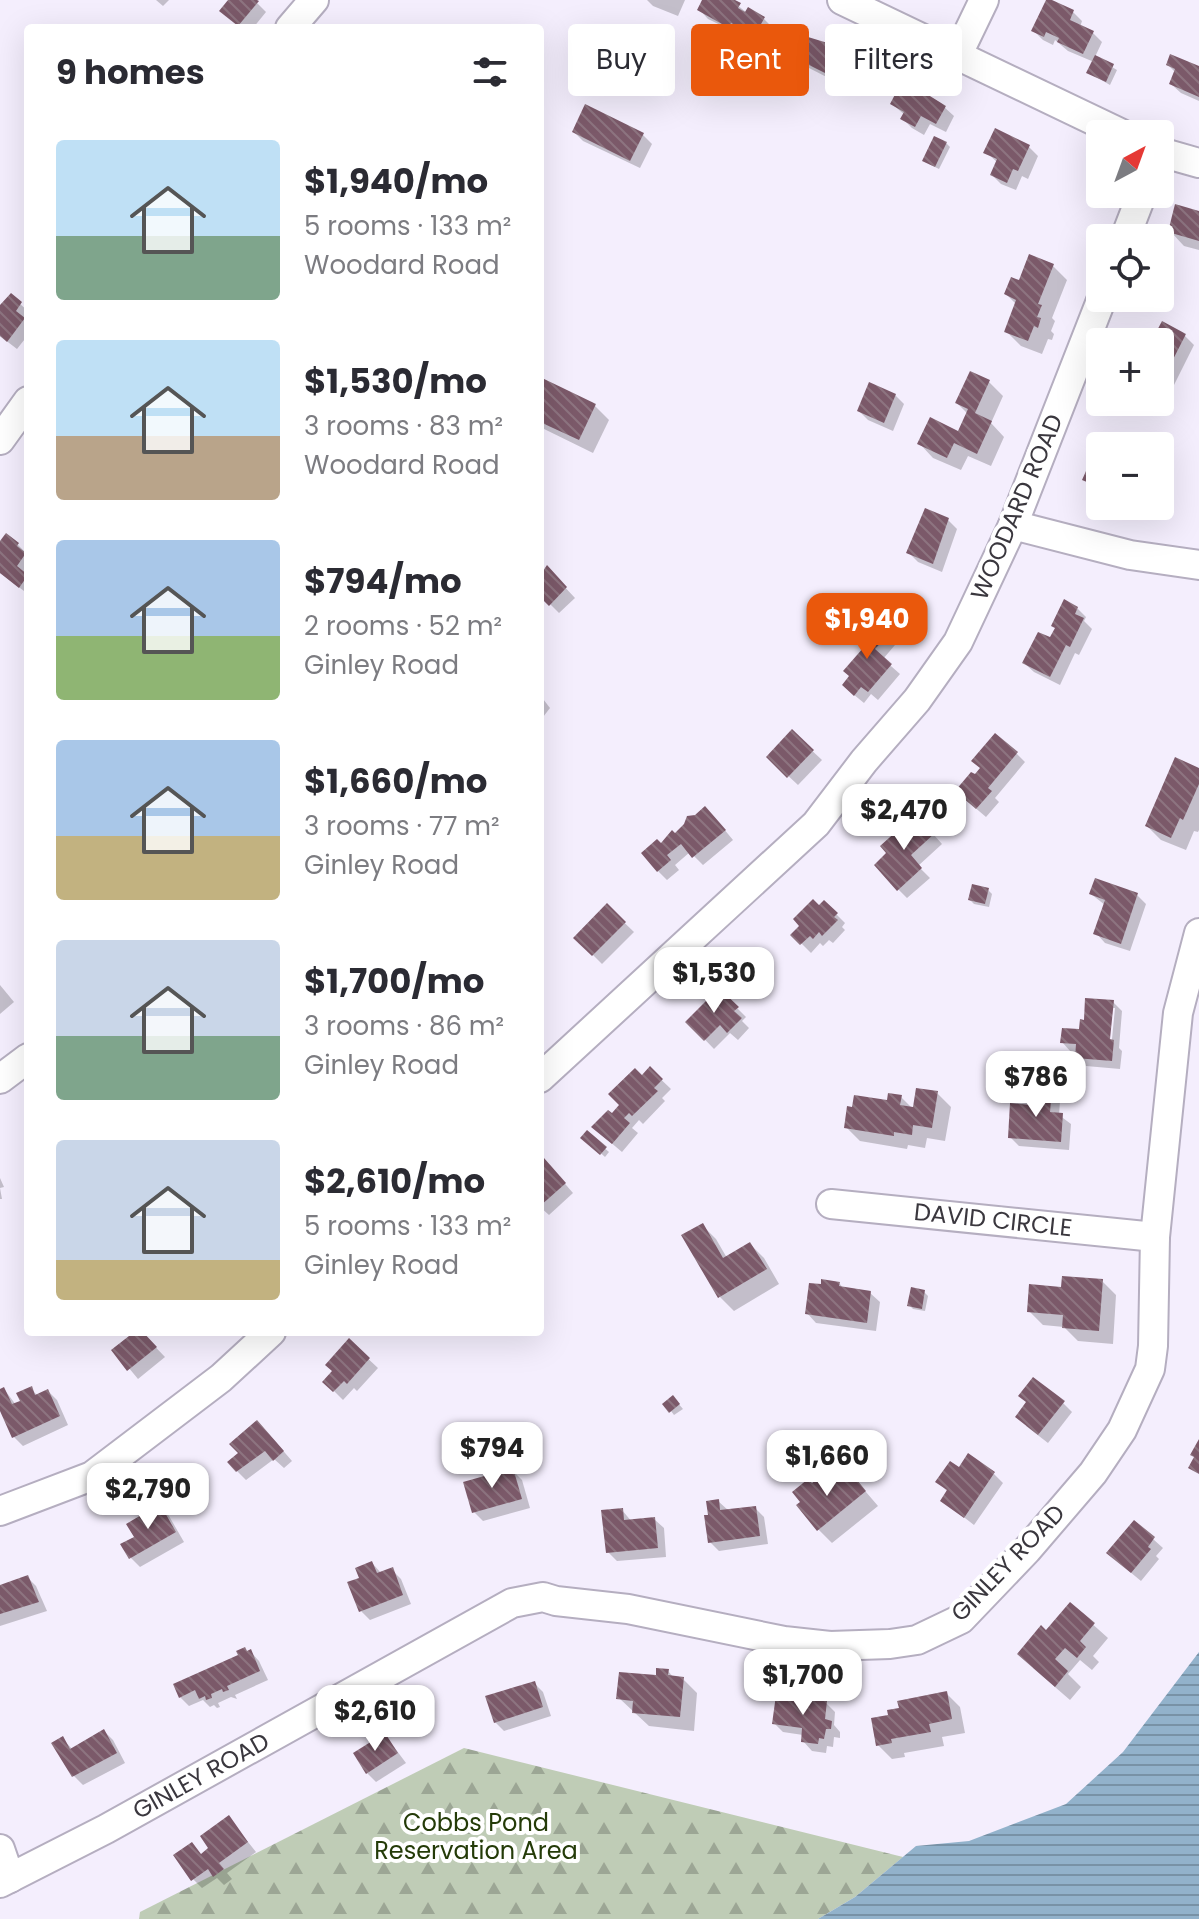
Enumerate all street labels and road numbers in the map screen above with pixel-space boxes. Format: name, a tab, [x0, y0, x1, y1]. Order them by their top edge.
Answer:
street label: WOODARD ROAD	[962, 409, 1071, 605]
street label: DAVID CIRCLE	[912, 1195, 1074, 1244]
street label: GINLEY ROAD	[943, 1497, 1072, 1628]
street label: GINLEY ROAD	[127, 1724, 275, 1827]

